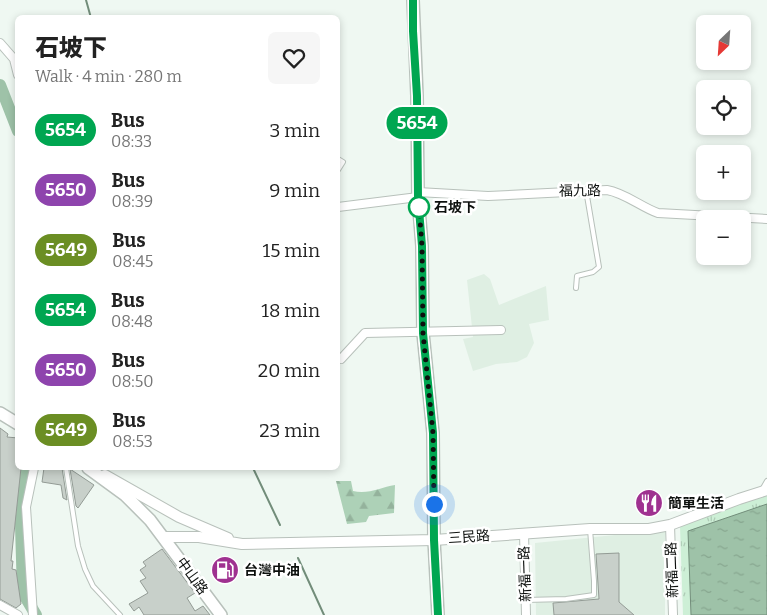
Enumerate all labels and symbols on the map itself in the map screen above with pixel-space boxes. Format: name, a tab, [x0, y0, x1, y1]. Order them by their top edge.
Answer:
north arrow	[696, 15, 751, 70]
line badge: 5654	[382, 107, 452, 139]
street label: 福九路	[559, 182, 601, 200]
marker: 石坡下	[408, 196, 430, 218]
place label: 石坡下	[434, 199, 476, 216]
restaurant icon: 簡單生活	[634, 488, 664, 518]
your location	[422, 492, 447, 517]
place label: 簡單生活	[668, 495, 724, 512]
street label: 三民路	[447, 527, 491, 547]
street label: 新福二路	[663, 542, 681, 598]
street label: 新福一路	[516, 546, 534, 602]
street label: 中山路	[173, 554, 211, 598]
fuel station icon: 台灣中油	[210, 555, 240, 585]
place label: 台灣中油	[244, 562, 300, 579]

